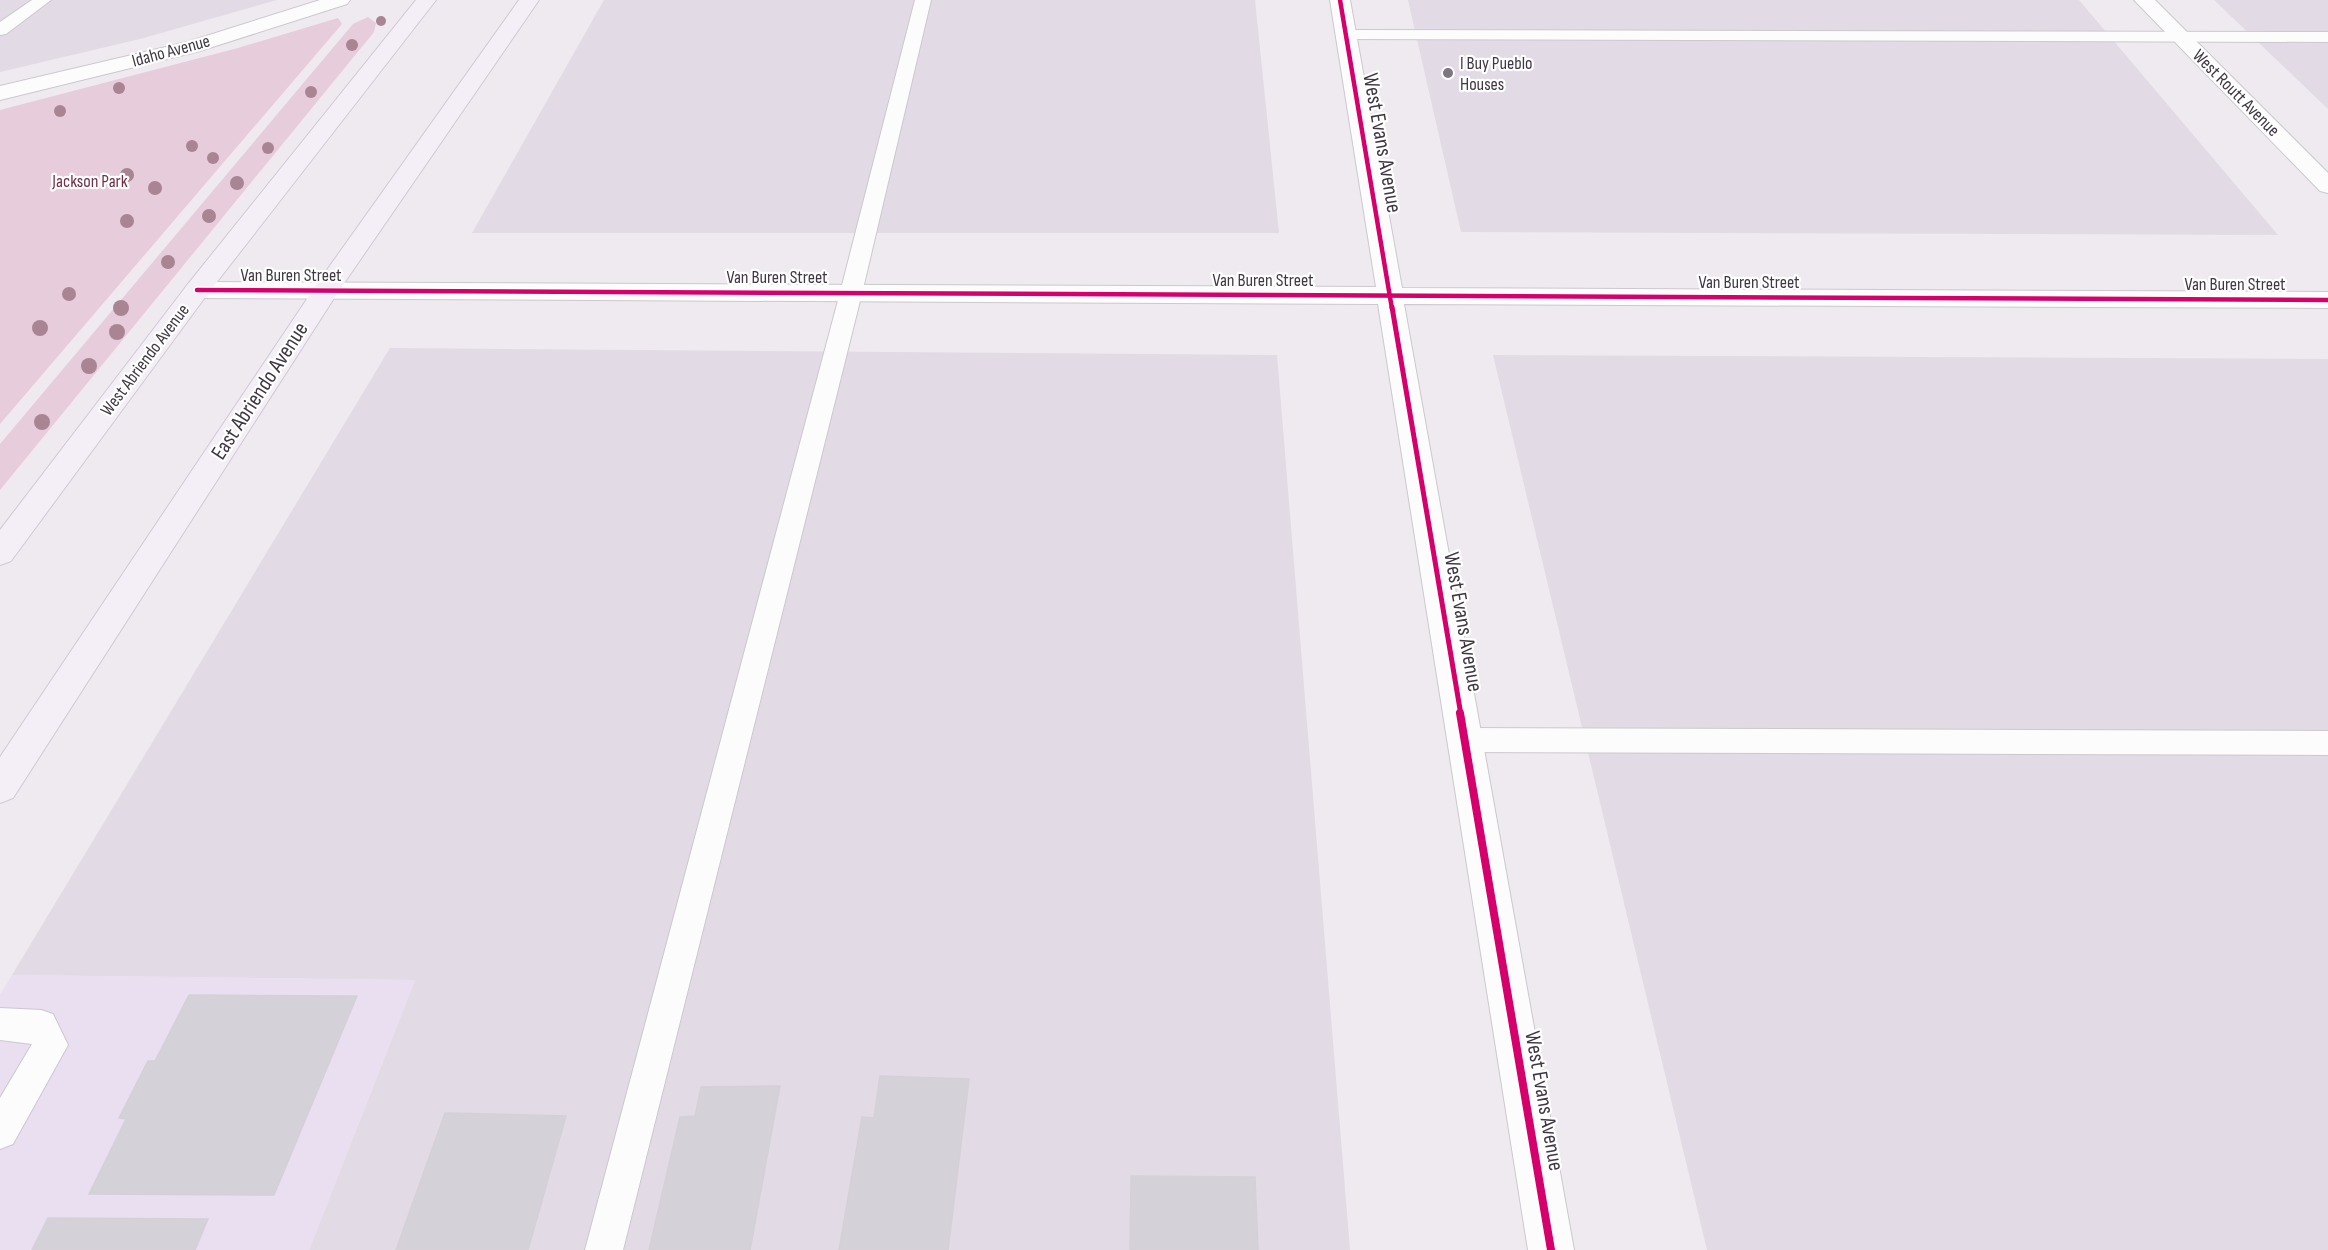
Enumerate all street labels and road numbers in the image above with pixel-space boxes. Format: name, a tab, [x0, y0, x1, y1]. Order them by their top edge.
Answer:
street label: Idaho Avenue	[130, 30, 212, 72]
street label: West Routt Avenue	[2188, 45, 2284, 141]
street label: West Evans Avenue	[1356, 71, 1408, 215]
street label: Van Buren Street	[240, 265, 342, 286]
street label: Van Buren Street	[726, 267, 828, 288]
street label: Van Buren Street	[1212, 270, 1314, 291]
street label: Van Buren Street	[1698, 272, 1800, 293]
street label: Van Buren Street	[2184, 274, 2286, 295]
street label: West Abriendo Avenue	[96, 300, 194, 420]
street label: East Abriendo Avenue	[206, 317, 314, 465]
street label: West Evans Avenue	[1437, 550, 1489, 694]
street label: West Evans Avenue	[1518, 1029, 1570, 1173]

